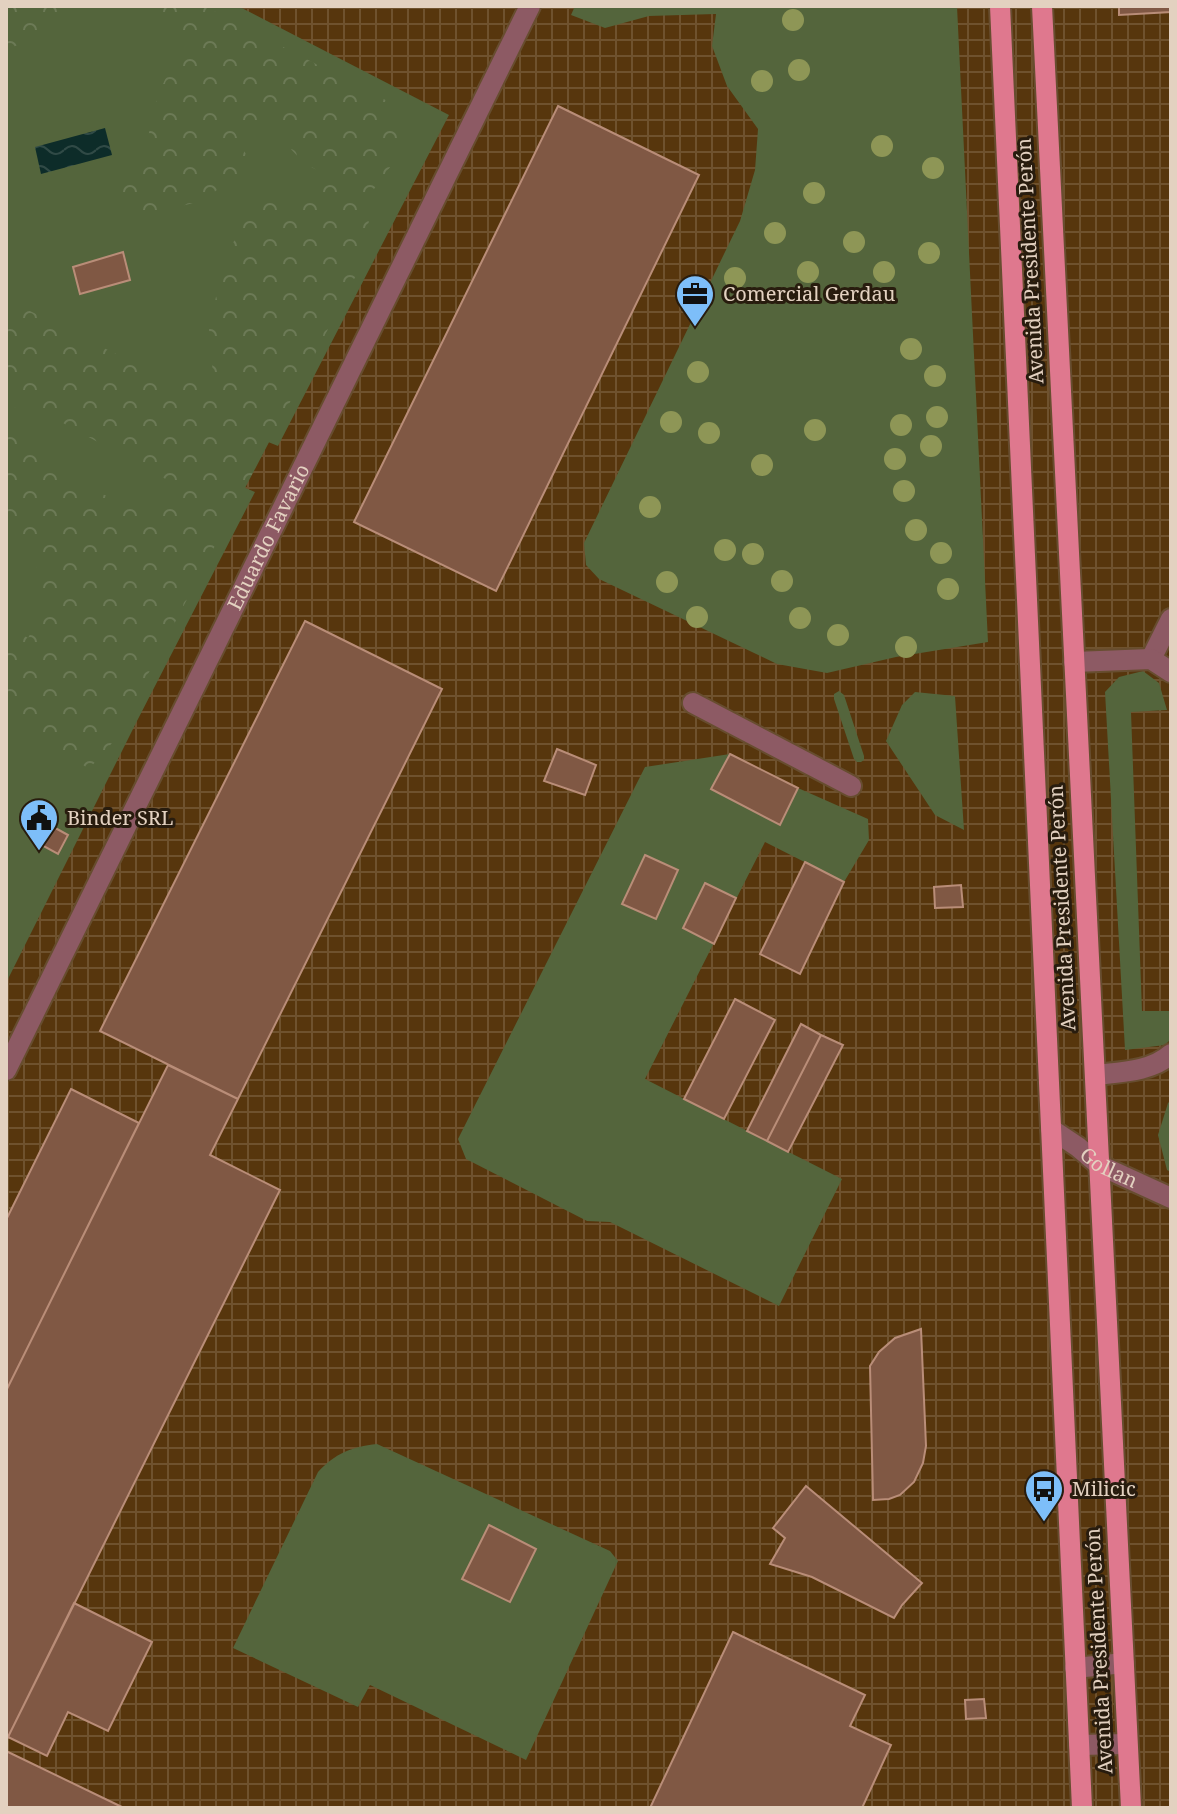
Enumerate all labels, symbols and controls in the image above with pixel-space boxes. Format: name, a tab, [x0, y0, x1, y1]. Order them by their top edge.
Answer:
street label: Avenida Presidente Perón	[1010, 137, 1049, 385]
office icon: Comercial Gerdau	[674, 273, 716, 328]
place label: Comercial Gerdau	[723, 280, 896, 307]
street label: Eduardo Favario	[221, 459, 315, 614]
street label: Avenida Presidente Perón	[1042, 784, 1081, 1032]
public building icon: Binder SRL	[18, 797, 60, 852]
place label: Binder SRL	[67, 804, 173, 831]
street label: Gollan	[1074, 1141, 1142, 1194]
bus stop icon: Milicic	[1023, 1468, 1065, 1523]
place label: Milicic	[1072, 1475, 1136, 1502]
street label: Avenida Presidente Perón	[1079, 1527, 1118, 1775]

